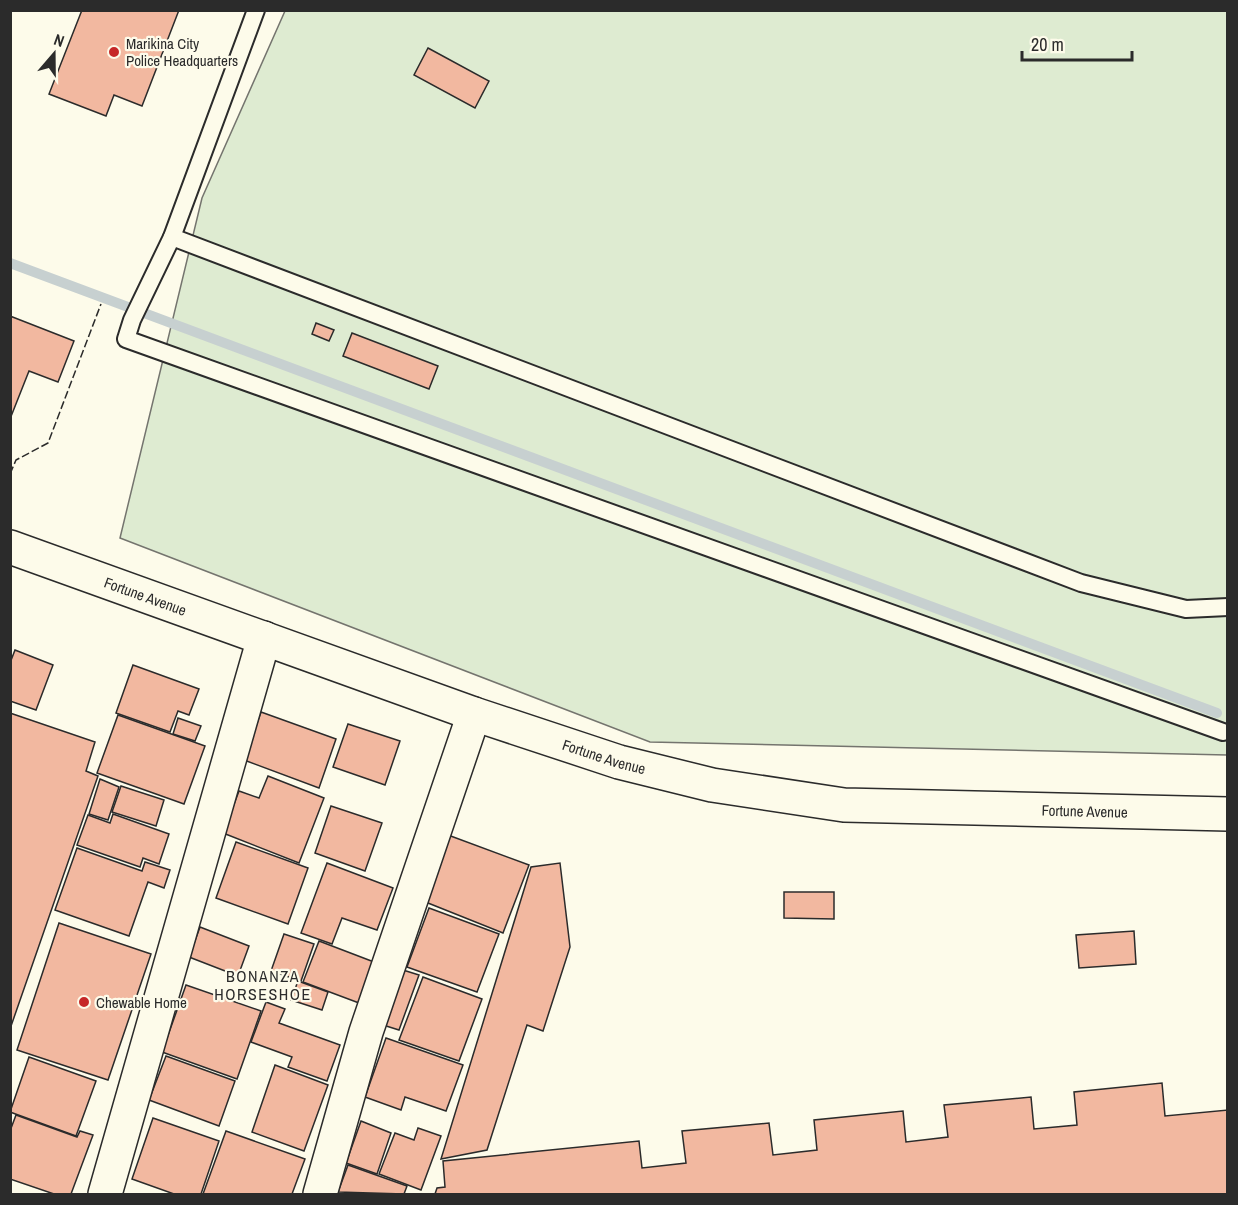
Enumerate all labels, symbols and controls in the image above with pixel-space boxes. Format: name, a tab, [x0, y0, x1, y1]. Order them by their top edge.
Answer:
north arrow	[24, 24, 84, 84]
scale bar	[1022, 24, 1132, 62]
text: N	[51, 28, 67, 52]
text: 20 m	[1031, 32, 1064, 57]
place label: Marikina City Police Headquarters	[126, 33, 238, 71]
marker: Marikina City Police Headquarters	[107, 45, 121, 59]
street label: Fortune Avenue	[101, 571, 190, 620]
street label: Fortune Avenue	[560, 734, 648, 779]
street label: Fortune Avenue	[1041, 799, 1128, 822]
district label: BONANZA HORSESHOE	[214, 965, 312, 1005]
place label: Chewable Home	[96, 992, 187, 1013]
marker: Chewable Home	[77, 995, 91, 1009]

